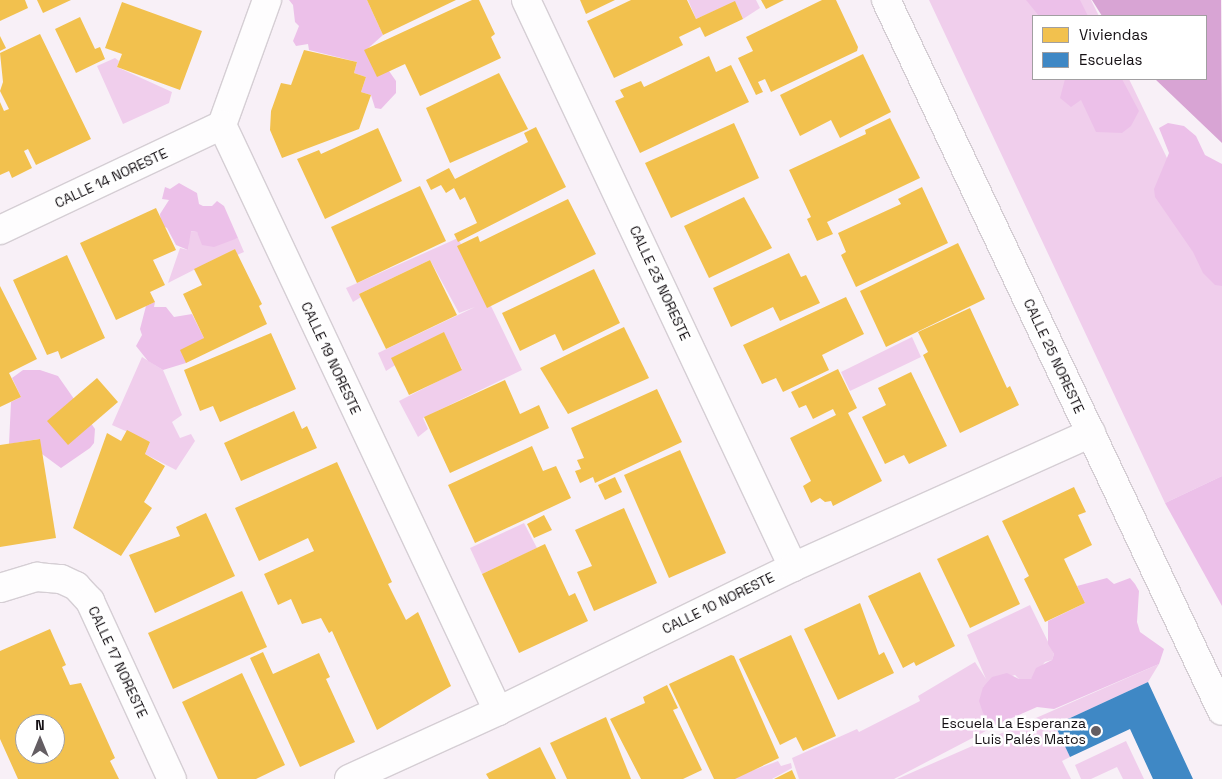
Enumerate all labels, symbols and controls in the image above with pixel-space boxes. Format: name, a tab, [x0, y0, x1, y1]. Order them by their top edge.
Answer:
legend	[1032, 15, 1207, 80]
text: Viviendas	[1079, 25, 1148, 44]
text: Escuelas	[1079, 50, 1143, 69]
street label: CALLE 14 NORESTE	[52, 145, 170, 211]
street label: CALLE 23 NORESTE	[626, 223, 694, 343]
street label: CALLE 25 NORESTE	[1020, 296, 1088, 416]
street label: CALLE 19 NORESTE	[298, 299, 364, 417]
street label: CALLE 10 NORESTE	[659, 569, 777, 637]
street label: CALLE 17 NORESTE	[85, 603, 151, 721]
north arrow	[15, 714, 65, 764]
place label: Escuela La Esperanza Luis Palés Matos	[942, 715, 1086, 748]
text: N	[35, 716, 45, 734]
marker: Escuela La Esperanza Luis Palés Matos	[1090, 725, 1102, 737]

